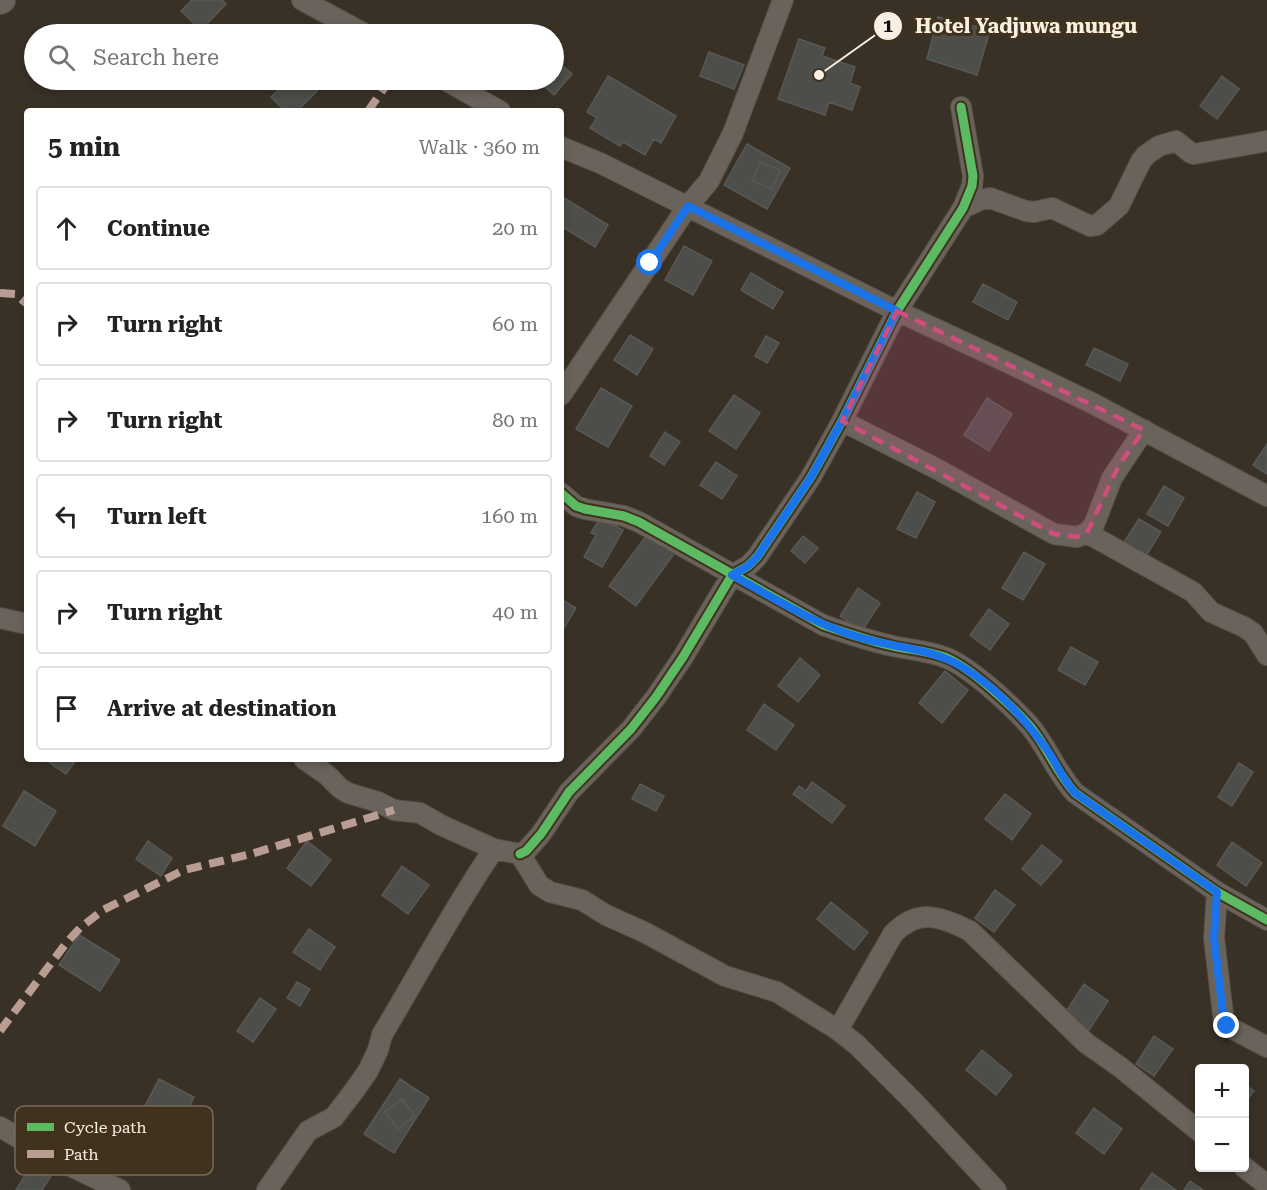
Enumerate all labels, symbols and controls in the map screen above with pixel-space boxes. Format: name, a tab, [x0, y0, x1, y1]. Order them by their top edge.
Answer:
callout: Hotel Yadjuwa mungu	[873, 7, 1149, 45]
text: Hotel Yadjuwa mungu	[915, 14, 1137, 38]
text: 1	[883, 15, 893, 36]
search box	[24, 24, 564, 90]
icon: search	[45, 41, 78, 74]
text: Search here	[93, 45, 219, 70]
text: 5 min	[48, 132, 120, 162]
text: Walk · 360 m	[419, 135, 540, 159]
icon: ahead	[50, 212, 83, 245]
text: Continue	[107, 216, 210, 241]
text: 20 m	[492, 216, 538, 240]
route start	[636, 249, 662, 275]
icon: right	[50, 308, 83, 341]
text: Turn right	[107, 312, 222, 337]
text: 60 m	[492, 312, 538, 336]
icon: right	[50, 404, 83, 437]
text: Turn right	[107, 408, 222, 433]
text: 80 m	[492, 408, 538, 432]
icon: left	[50, 500, 83, 533]
text: Turn left	[107, 504, 207, 529]
text: 160 m	[481, 504, 538, 528]
icon: right	[50, 596, 83, 629]
text: Turn right	[107, 600, 222, 625]
text: 40 m	[492, 600, 538, 624]
icon: arrive	[50, 692, 83, 725]
text: Arrive at destination	[107, 696, 336, 721]
route end	[1213, 1012, 1239, 1038]
map controls	[1195, 1064, 1249, 1172]
button: +	[1195, 1064, 1249, 1118]
legend	[15, 1106, 213, 1175]
text: Cycle path	[64, 1118, 147, 1137]
button: −	[1195, 1118, 1249, 1172]
text: Path	[64, 1145, 99, 1164]

